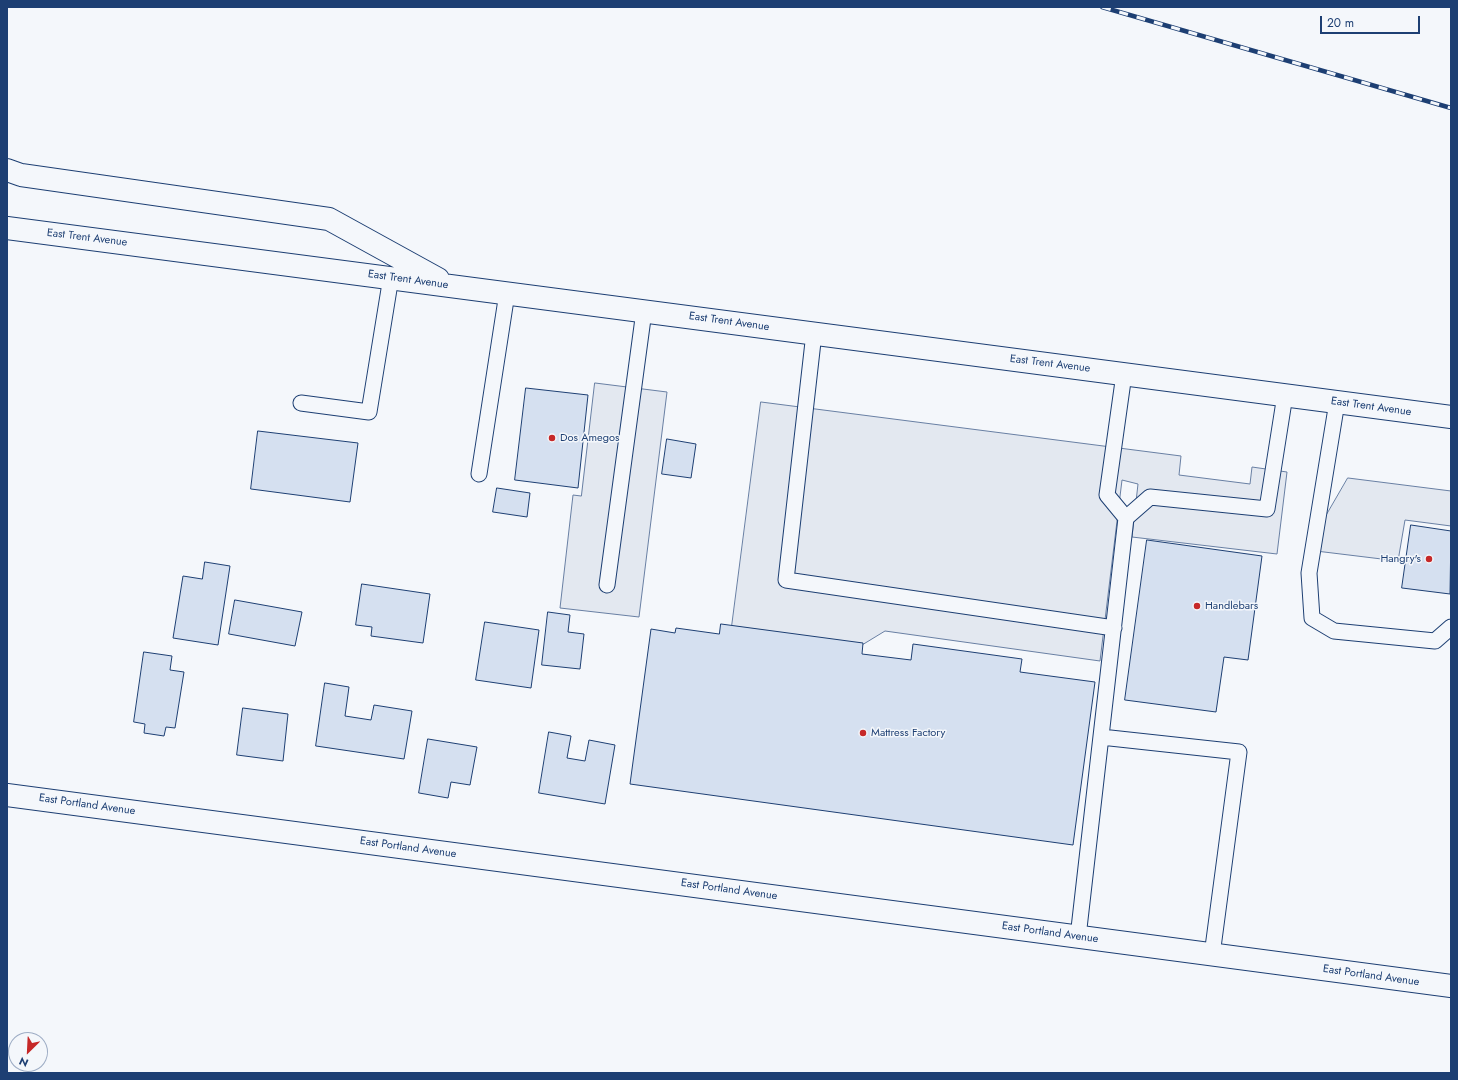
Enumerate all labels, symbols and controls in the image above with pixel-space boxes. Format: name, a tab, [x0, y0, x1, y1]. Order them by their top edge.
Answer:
scale bar	[1322, 8, 1422, 34]
text: 20 m	[1327, 14, 1354, 32]
street label: East Trent Avenue	[46, 227, 128, 249]
street label: East Trent Avenue	[367, 268, 449, 292]
street label: East Trent Avenue	[688, 310, 770, 334]
street label: East Trent Avenue	[1009, 353, 1091, 375]
street label: East Trent Avenue	[1330, 395, 1412, 419]
place label: Dos Amegos	[560, 431, 619, 445]
marker: Dos Amegos	[547, 433, 557, 443]
place label: Hangry's	[1380, 552, 1421, 566]
marker: Hangry's	[1424, 554, 1434, 564]
place label: Handlebars	[1205, 599, 1258, 613]
marker: Handlebars	[1192, 601, 1202, 611]
place label: Mattress Factory	[871, 726, 945, 740]
marker: Mattress Factory	[858, 728, 868, 738]
street label: East Portland Avenue	[38, 792, 136, 818]
street label: East Portland Avenue	[359, 835, 457, 861]
street label: East Portland Avenue	[680, 877, 778, 903]
street label: East Portland Avenue	[1001, 920, 1099, 946]
street label: East Portland Avenue	[1322, 963, 1420, 989]
north arrow	[8, 1032, 48, 1072]
text: N	[16, 1053, 31, 1071]

